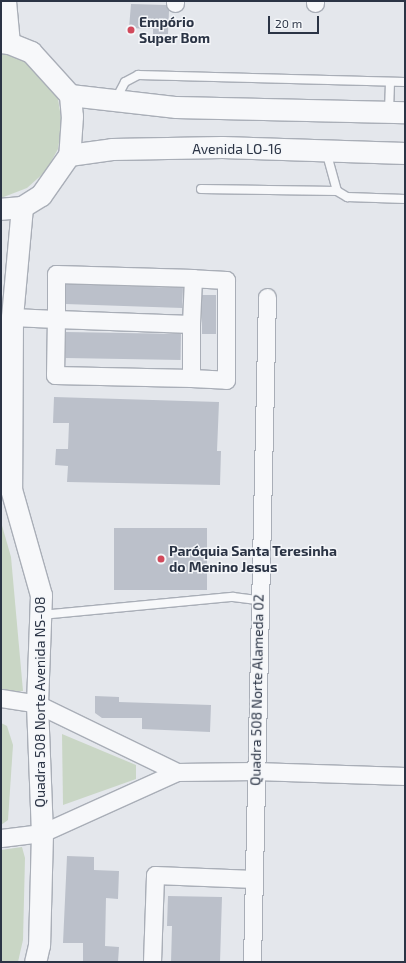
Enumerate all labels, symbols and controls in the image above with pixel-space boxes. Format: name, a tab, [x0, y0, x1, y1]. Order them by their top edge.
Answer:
scale bar	[270, 8, 321, 34]
place label: Empório Super Bom	[139, 14, 210, 46]
text: 20 m	[275, 16, 302, 30]
marker: Empório Super Bom	[126, 25, 136, 35]
street label: Avenida LO-16	[192, 141, 282, 157]
place label: Paróquia Santa Teresinha do Menino Jesus	[169, 543, 337, 576]
marker: Paróquia Santa Teresinha do Menino Jesus	[156, 554, 166, 564]
street label: Quadra 508 Norte Alameda 02	[247, 594, 267, 786]
street label: Quadra 508 Norte Avenida NS-08	[32, 596, 48, 808]

